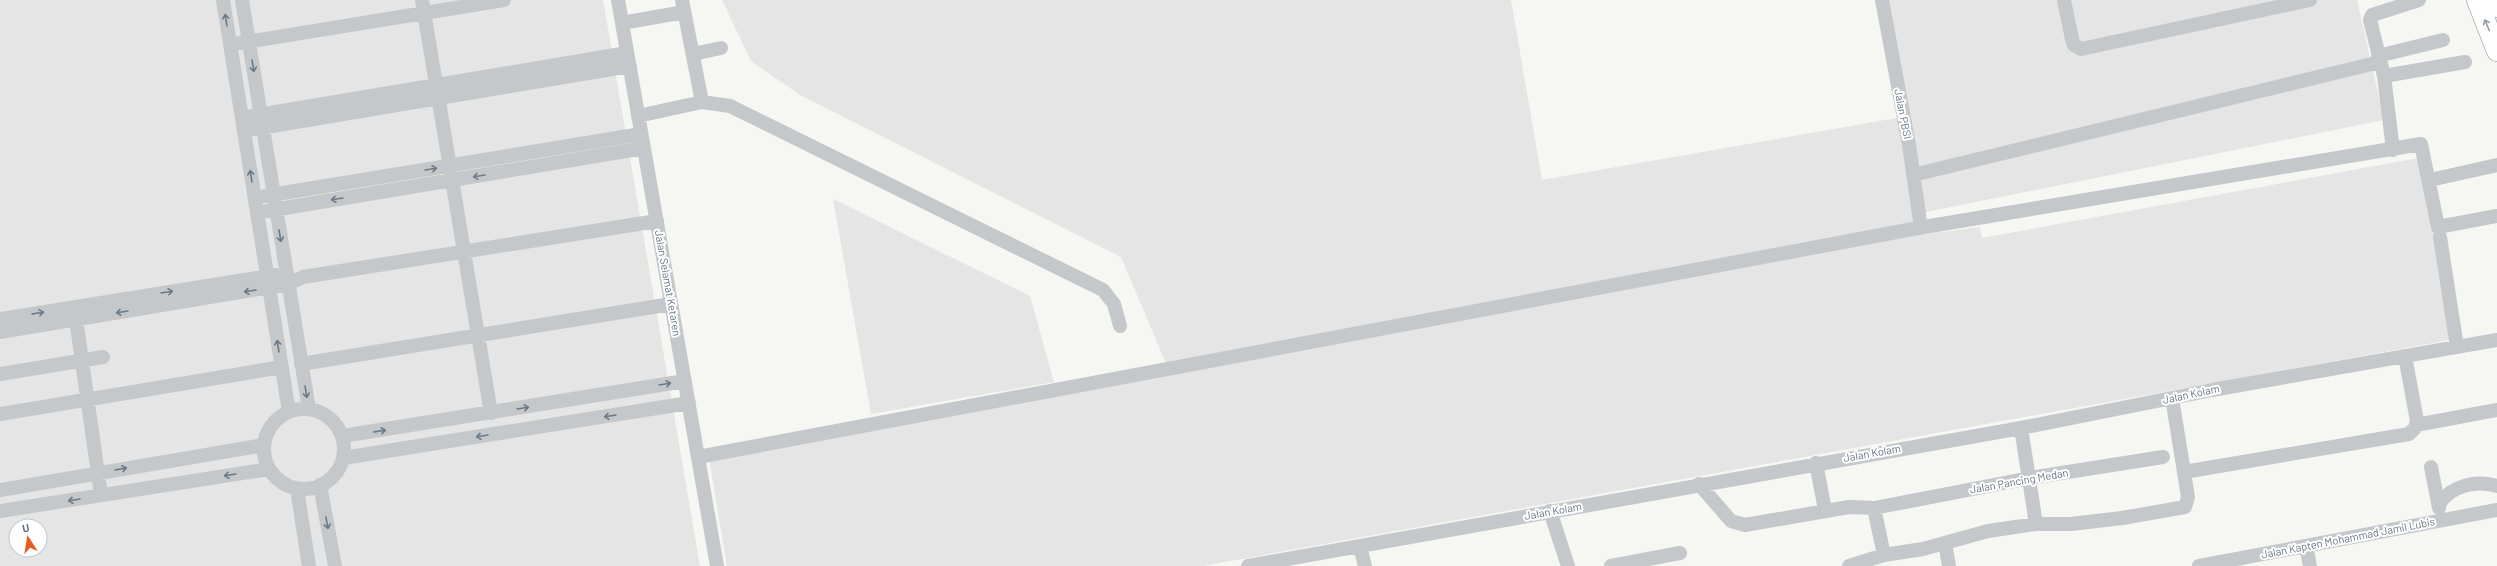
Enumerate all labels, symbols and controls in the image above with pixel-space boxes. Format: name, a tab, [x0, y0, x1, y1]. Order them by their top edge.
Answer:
one-way arrow	[222, 14, 230, 27]
one-way arrow	[2482, 20, 2490, 32]
one-way arrow	[249, 59, 257, 72]
street label: Jalan PBSI	[1892, 88, 1915, 140]
one-way arrow	[424, 165, 437, 173]
one-way arrow	[247, 170, 255, 183]
one-way arrow	[473, 172, 486, 180]
one-way arrow	[331, 195, 344, 203]
one-way arrow	[277, 229, 285, 242]
street label: Jalan Selamat Ketaren	[653, 229, 684, 337]
one-way arrow	[244, 287, 257, 295]
one-way arrow	[160, 288, 173, 296]
one-way arrow	[115, 308, 128, 316]
one-way arrow	[32, 309, 45, 317]
one-way arrow	[274, 339, 282, 352]
one-way arrow	[658, 380, 671, 388]
street label: Jalan Kolam	[2161, 381, 2221, 406]
one-way arrow	[302, 385, 310, 398]
one-way arrow	[516, 404, 529, 412]
one-way arrow	[604, 412, 617, 420]
one-way arrow	[374, 427, 387, 435]
one-way arrow	[475, 432, 488, 440]
street label: Jalan Kolam	[1842, 441, 1902, 464]
one-way arrow	[114, 465, 127, 473]
street label: Jalan Pancing Medan	[1969, 465, 2069, 496]
one-way arrow	[224, 471, 237, 479]
one-way arrow	[68, 496, 81, 504]
street label: Jalan Kolam	[1523, 499, 1583, 522]
street label: Jalan Kapten Mohammad Jamil Lubis	[2260, 514, 2436, 561]
one-way arrow	[324, 517, 332, 530]
north arrow	[8, 518, 48, 558]
text: U	[21, 521, 31, 535]

